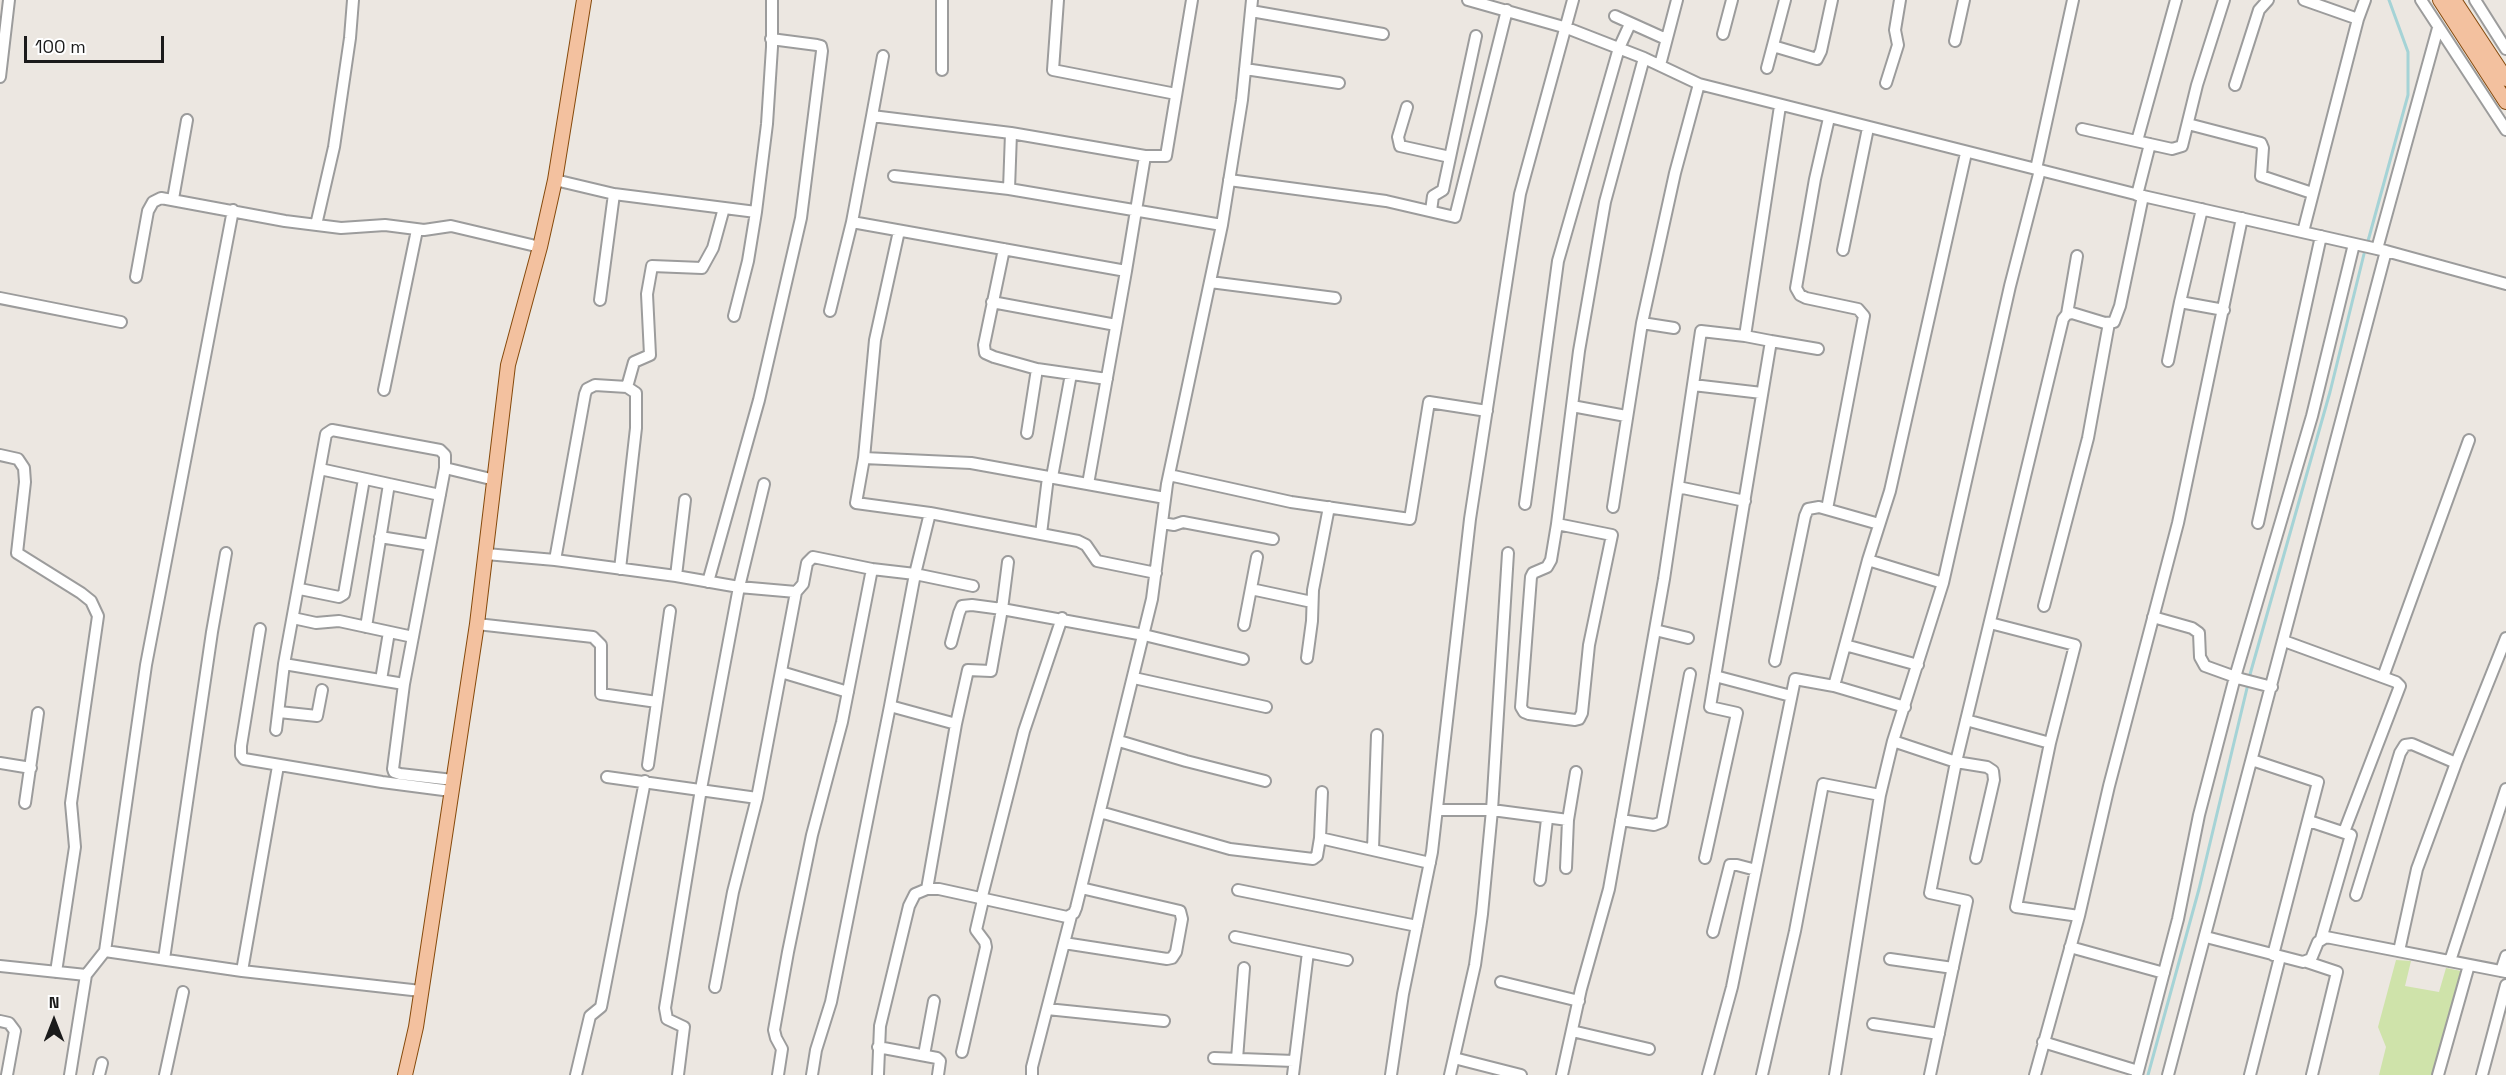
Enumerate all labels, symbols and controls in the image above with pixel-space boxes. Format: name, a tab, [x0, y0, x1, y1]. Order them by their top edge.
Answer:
scale bar	[27, 24, 166, 62]
text: 100 m	[35, 35, 86, 58]
north arrow	[24, 991, 84, 1051]
text: N	[49, 992, 59, 1013]

